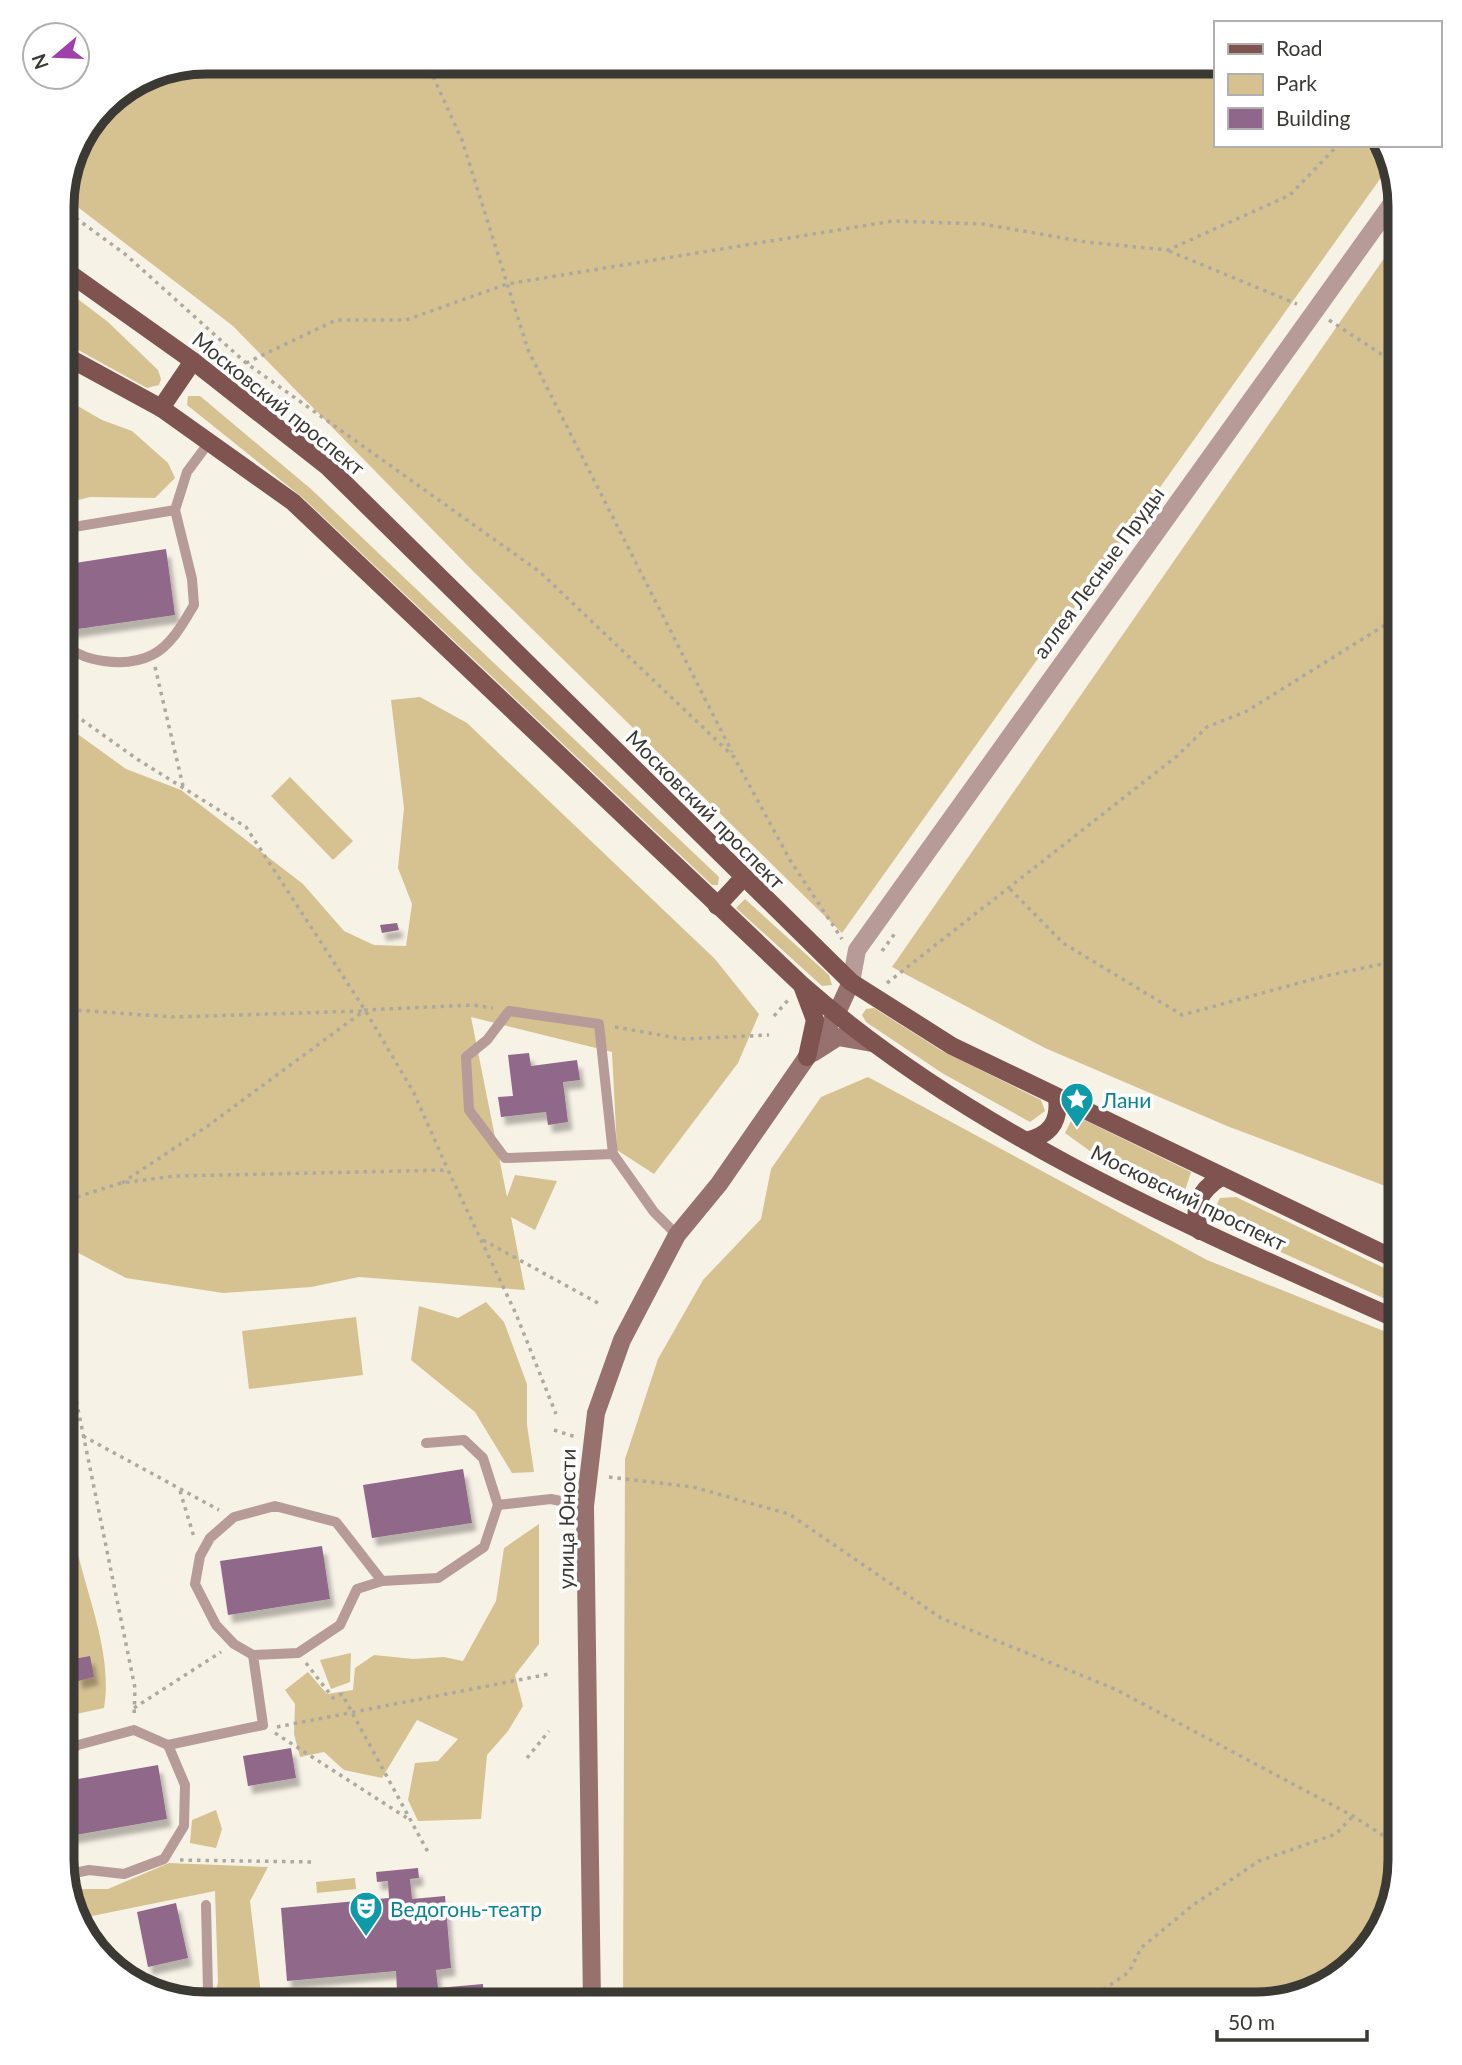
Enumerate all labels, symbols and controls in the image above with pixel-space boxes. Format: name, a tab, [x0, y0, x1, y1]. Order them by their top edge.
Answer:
north arrow	[21, 21, 91, 91]
legend	[1214, 21, 1441, 147]
text: Road	[1276, 35, 1323, 60]
text: N	[26, 51, 53, 72]
text: Park	[1276, 70, 1317, 95]
text: Building	[1276, 105, 1351, 130]
street label: Московский проспект	[188, 326, 370, 480]
street label: аллея Лесные Пруды	[1027, 481, 1169, 663]
street label: Московский проспект	[621, 724, 791, 894]
place icon: Лани	[1058, 1080, 1096, 1129]
place label: Лани	[1101, 1087, 1151, 1112]
street label: Московский проспект	[1087, 1139, 1291, 1255]
street label: улица Юности	[552, 1448, 580, 1590]
theatre icon: Ведогонь-театр	[347, 1889, 385, 1938]
place label: Ведогонь-театр	[390, 1896, 542, 1921]
scale bar	[1217, 1998, 1368, 2042]
text: 50 m	[1228, 2009, 1275, 2034]

